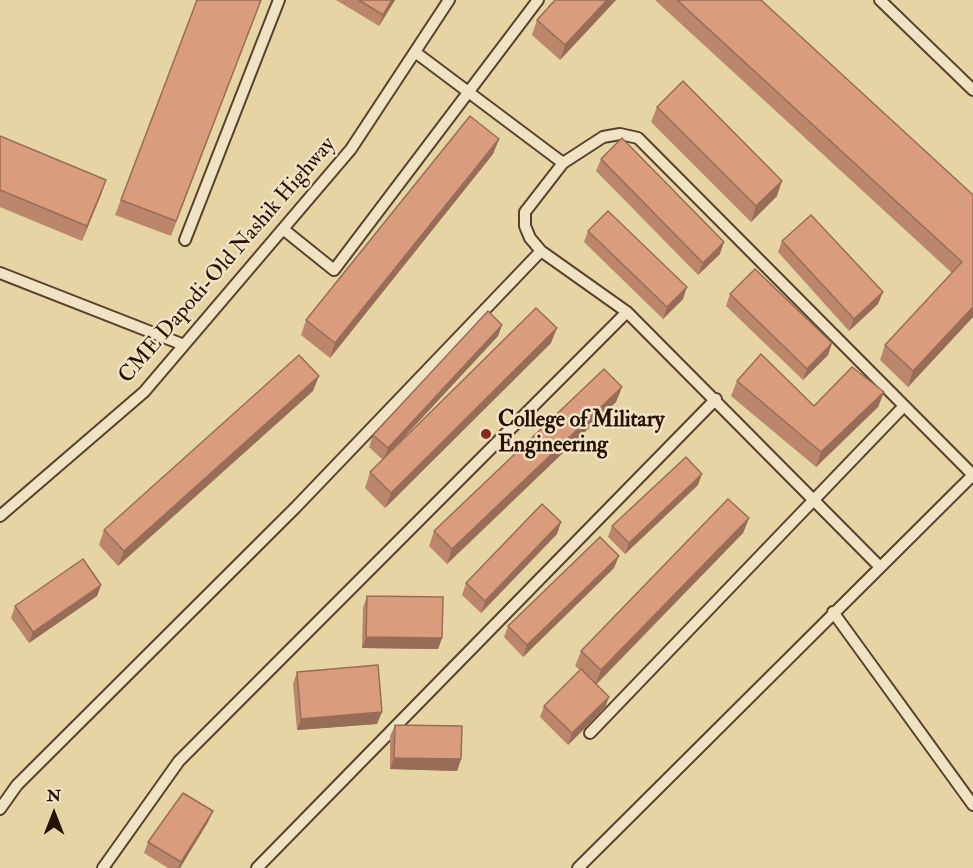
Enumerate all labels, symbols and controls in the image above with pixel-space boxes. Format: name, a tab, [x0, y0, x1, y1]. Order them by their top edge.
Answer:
street label: CME Dapodi-Old Nashik Highway	[114, 133, 342, 389]
place label: College of Military Engineering	[498, 408, 665, 460]
marker: College of Military Engineering	[479, 427, 493, 441]
north arrow	[24, 784, 84, 844]
text: N	[47, 786, 61, 806]

